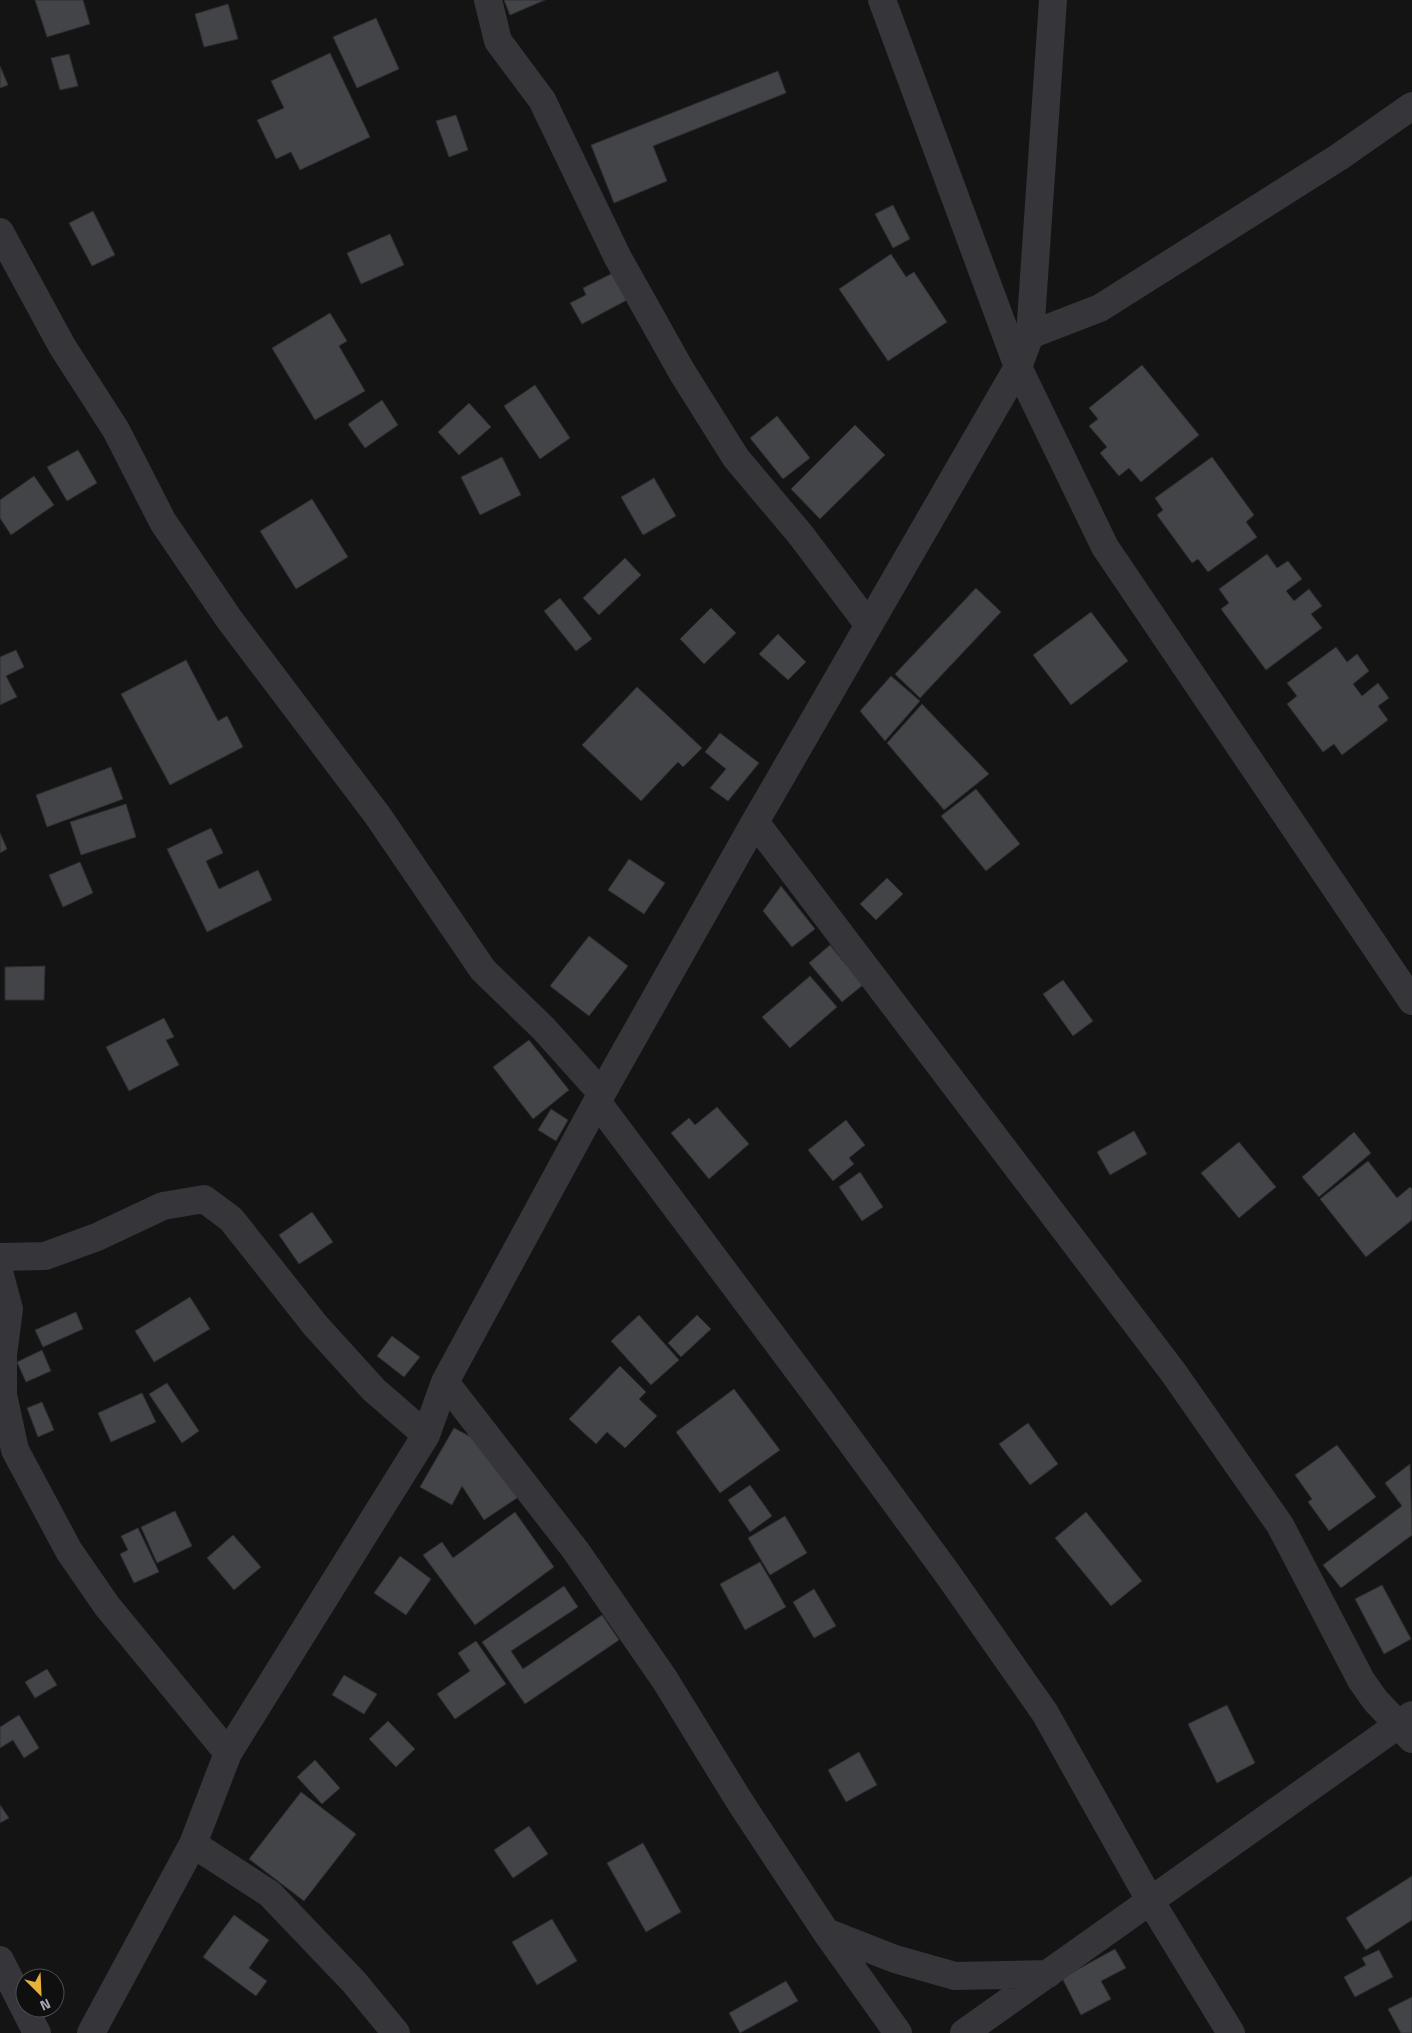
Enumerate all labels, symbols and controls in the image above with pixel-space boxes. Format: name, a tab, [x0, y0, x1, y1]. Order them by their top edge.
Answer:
north arrow	[15, 1968, 65, 2018]
text: N	[37, 1994, 54, 2017]

